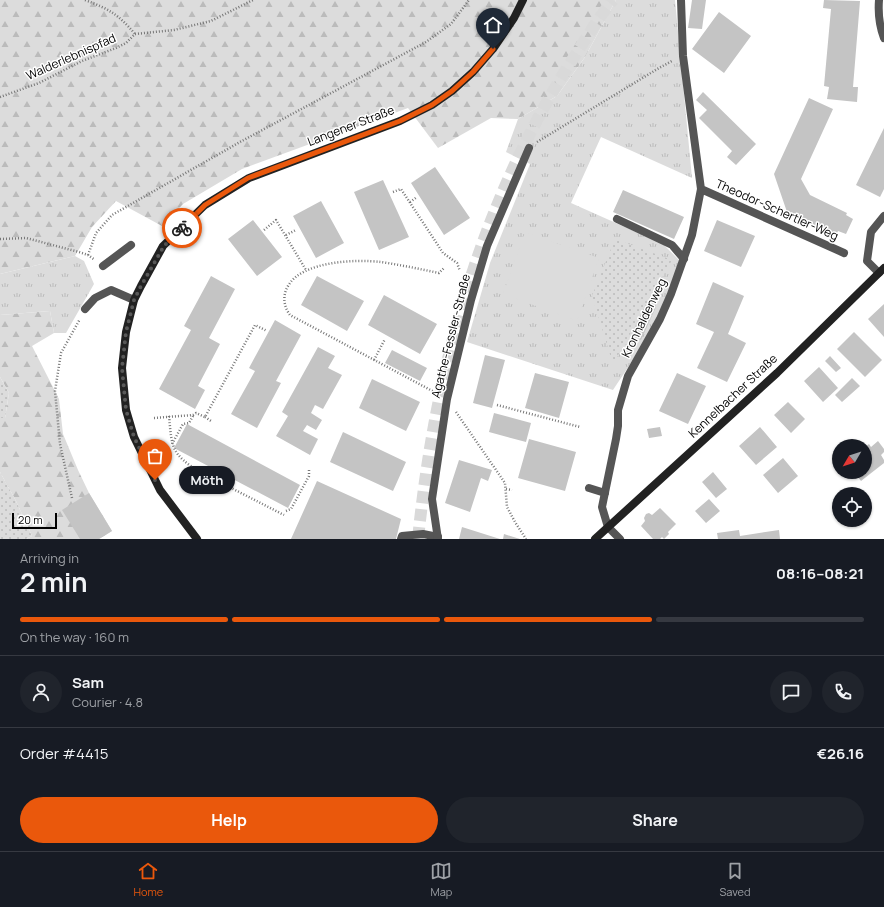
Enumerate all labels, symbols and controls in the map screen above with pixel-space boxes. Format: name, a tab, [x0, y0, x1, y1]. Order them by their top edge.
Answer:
pin	[476, 8, 510, 49]
icon: home	[482, 14, 504, 36]
street label: Walderlebnispfad	[23, 29, 118, 84]
street label: Langener Straße	[305, 101, 397, 150]
street label: Theodor-Schertler-Weg	[713, 175, 841, 244]
courier	[162, 208, 202, 248]
icon: bike	[171, 217, 193, 239]
street label: Agathe-Fessler-Straße	[427, 272, 474, 400]
street label: Kronhaldenweg	[617, 275, 670, 360]
street label: Kennelbacher Straße	[684, 350, 781, 441]
pin	[138, 439, 172, 480]
north arrow	[832, 439, 872, 479]
map controls	[832, 439, 872, 527]
icon: bag	[144, 445, 166, 467]
callout: Möth	[179, 466, 235, 494]
text: Möth	[191, 471, 223, 489]
button: locate	[832, 487, 872, 527]
scale bar	[12, 511, 57, 530]
text: 20 m	[18, 512, 43, 527]
text: Arriving in	[20, 549, 79, 567]
text: 08:16–08:21	[776, 563, 864, 584]
text: 2 min	[20, 564, 88, 600]
text: On the way · 160 m	[20, 628, 129, 646]
button: person	[20, 671, 62, 713]
button: chat	[770, 671, 812, 713]
button: phone	[822, 671, 864, 713]
text: Sam	[72, 672, 104, 693]
text: Courier · 4.8	[72, 693, 143, 711]
text: Order #4415	[20, 743, 108, 764]
text: €26.16	[817, 743, 864, 764]
button: Help	[20, 797, 438, 843]
button: Share	[446, 797, 864, 843]
tab: Home	[134, 860, 163, 899]
tab: Map	[430, 860, 452, 899]
tab: Saved	[719, 860, 750, 899]

